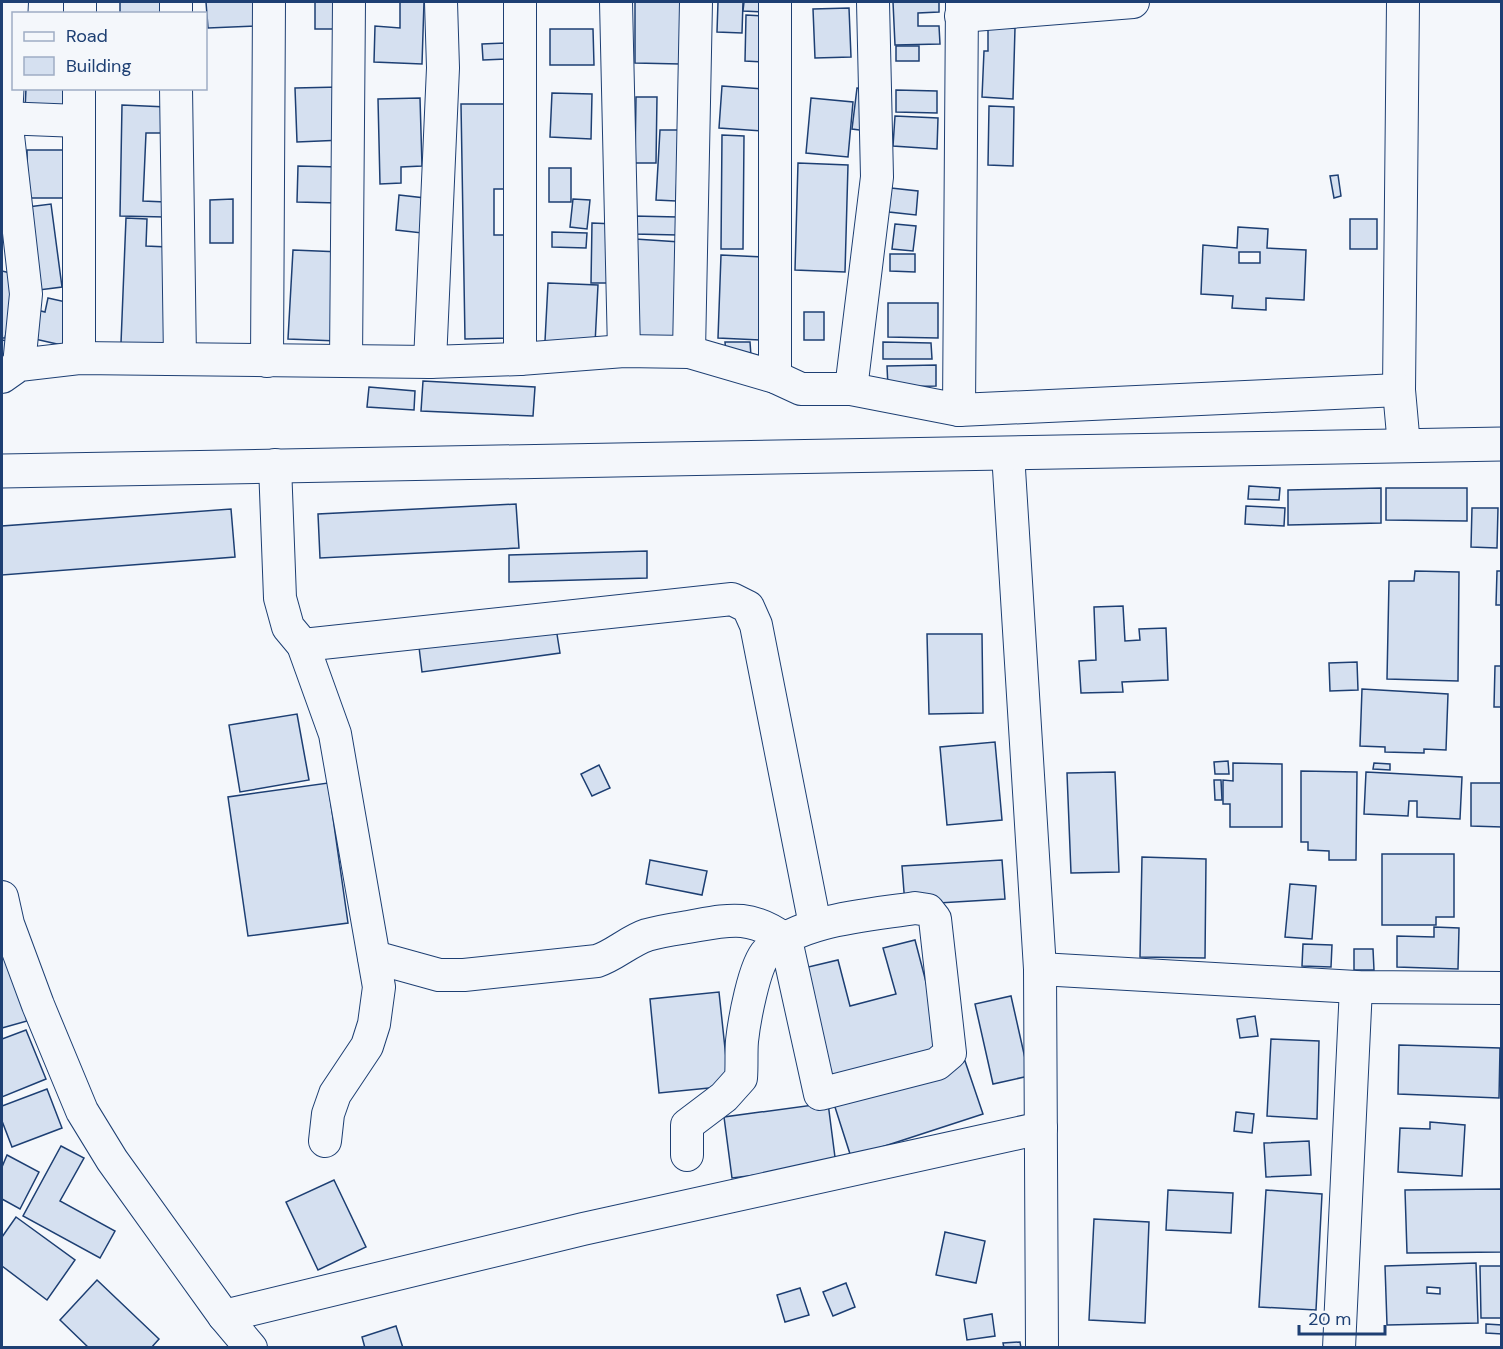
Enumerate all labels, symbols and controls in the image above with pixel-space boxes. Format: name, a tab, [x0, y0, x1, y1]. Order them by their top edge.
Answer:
legend	[12, 12, 207, 90]
text: Road	[66, 24, 108, 48]
text: Building	[66, 54, 131, 78]
scale bar	[1299, 1298, 1384, 1336]
text: 20 m	[1308, 1307, 1351, 1331]

